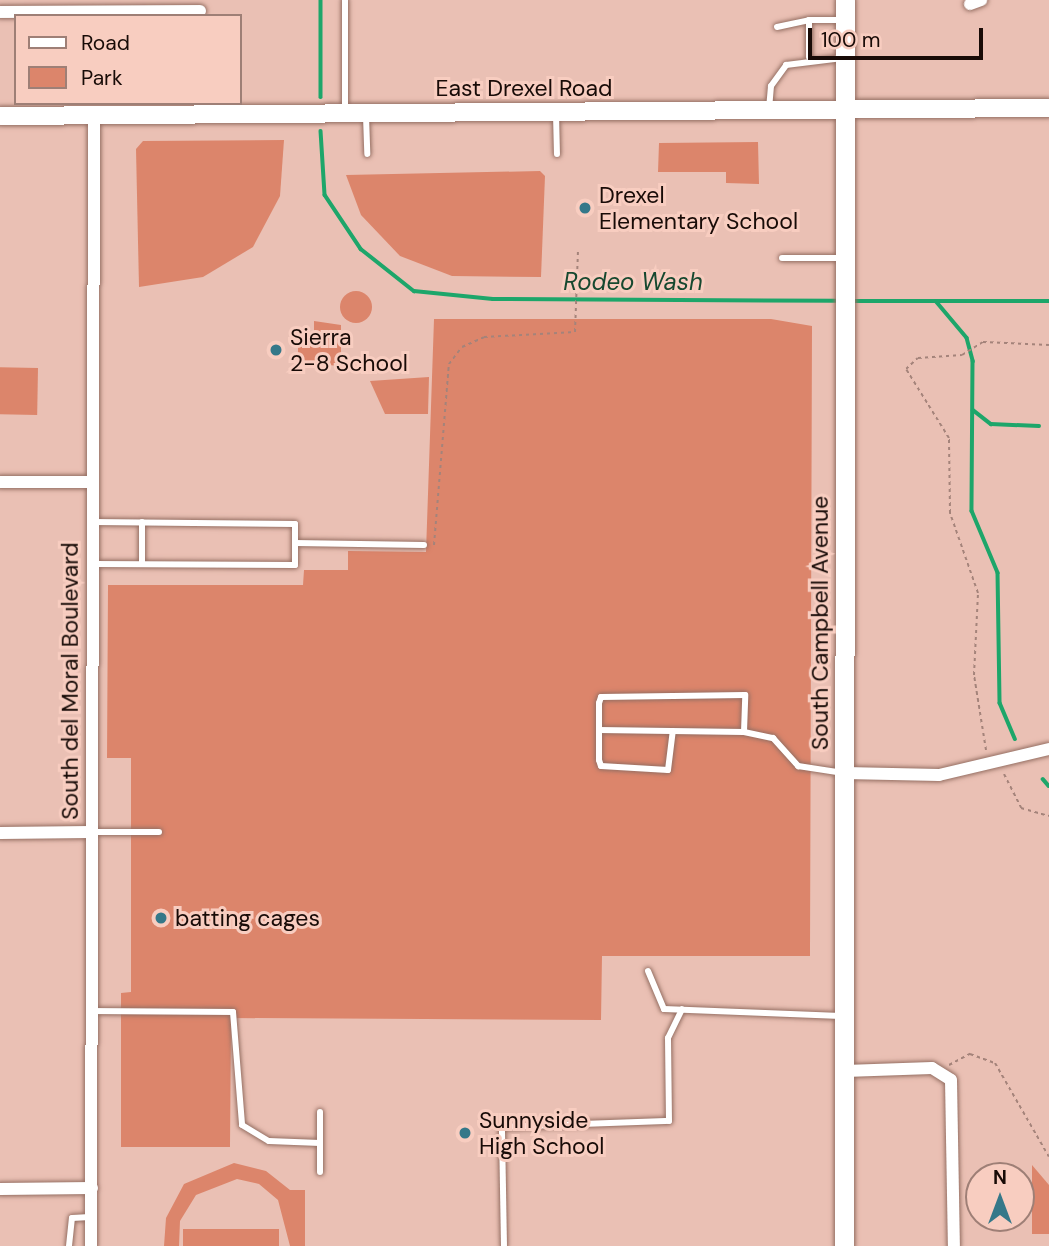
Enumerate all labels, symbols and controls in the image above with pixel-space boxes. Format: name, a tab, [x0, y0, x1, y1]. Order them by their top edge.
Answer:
legend	[14, 14, 242, 105]
scale bar	[811, 14, 986, 58]
text: 100 m	[821, 26, 881, 54]
text: Road	[81, 29, 130, 57]
text: Park	[81, 64, 122, 92]
street label: East Drexel Road	[436, 74, 612, 102]
place label: Drexel Elementary School	[599, 181, 798, 235]
marker: Drexel Elementary School	[577, 200, 593, 216]
water label: Rodeo Wash	[563, 268, 703, 296]
place label: Sierra 2-8 School	[290, 323, 408, 377]
marker: Sierra 2-8 School	[268, 342, 284, 358]
street label: South Campbell Avenue	[806, 496, 834, 750]
street label: South del Moral Boulevard	[56, 542, 84, 820]
place label: batting cages	[175, 904, 320, 932]
marker: batting cages	[153, 910, 169, 926]
place label: Sunnyside High School	[479, 1106, 604, 1160]
marker: Sunnyside High School	[457, 1125, 473, 1141]
north arrow	[965, 1162, 1035, 1232]
text: N	[993, 1165, 1007, 1190]

